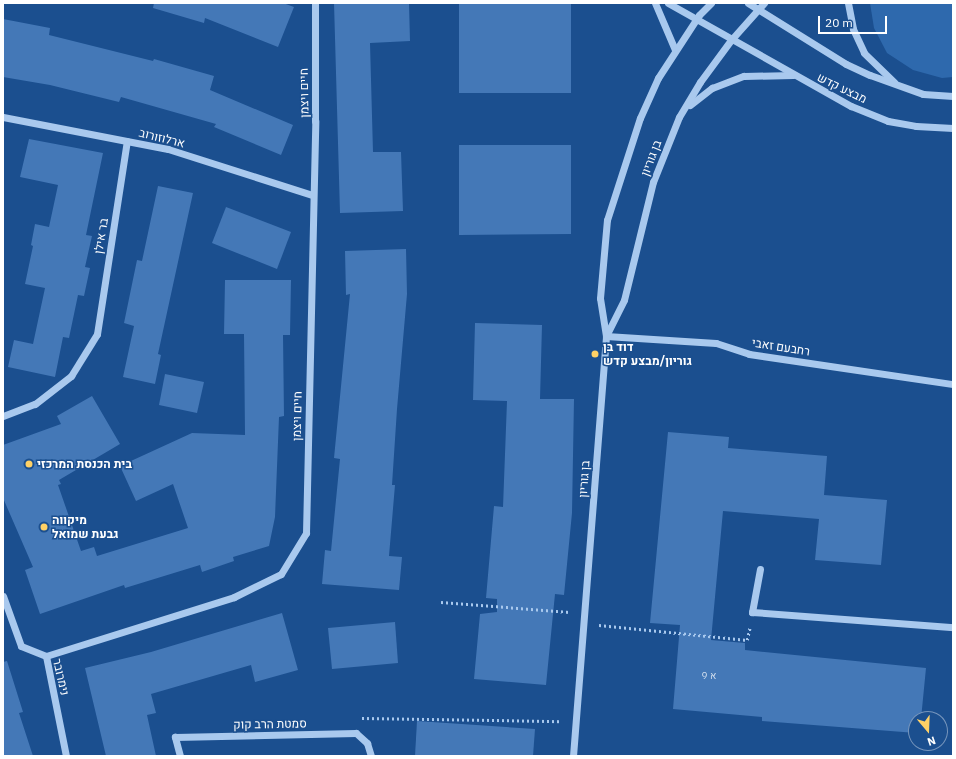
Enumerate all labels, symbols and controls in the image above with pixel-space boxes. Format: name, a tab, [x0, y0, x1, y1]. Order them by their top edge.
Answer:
scale bar	[820, 8, 889, 34]
text: 20 m	[825, 15, 853, 30]
street label: חיים ויצמן	[296, 68, 312, 118]
street label: מבצע קדש	[815, 70, 869, 106]
street label: ארלוזורוב	[138, 125, 186, 151]
street label: בן גוריון	[638, 138, 664, 178]
street label: בר אילן	[91, 217, 111, 255]
street label: רחבעם זאבי	[751, 335, 811, 359]
place label: דוד בן גוריון/מבצע קדש	[603, 340, 692, 368]
marker: דוד בן גוריון/מבצע קדש	[590, 349, 600, 359]
street label: חיים ויצמן	[289, 391, 305, 441]
place label: בית הכנסת המרכזי	[37, 457, 132, 471]
marker: בית הכנסת המרכזי	[24, 459, 34, 469]
street label: בן גוריון	[576, 460, 592, 498]
place label: מיקווה גבעת שמואל	[52, 513, 118, 541]
marker: מיקווה גבעת שמואל	[39, 522, 49, 532]
street label: נימרובר	[50, 657, 72, 697]
house number: 9 א	[702, 670, 716, 682]
north arrow	[908, 711, 948, 751]
street label: סמטת הרב קוק	[233, 716, 307, 732]
text: N	[926, 733, 938, 749]

